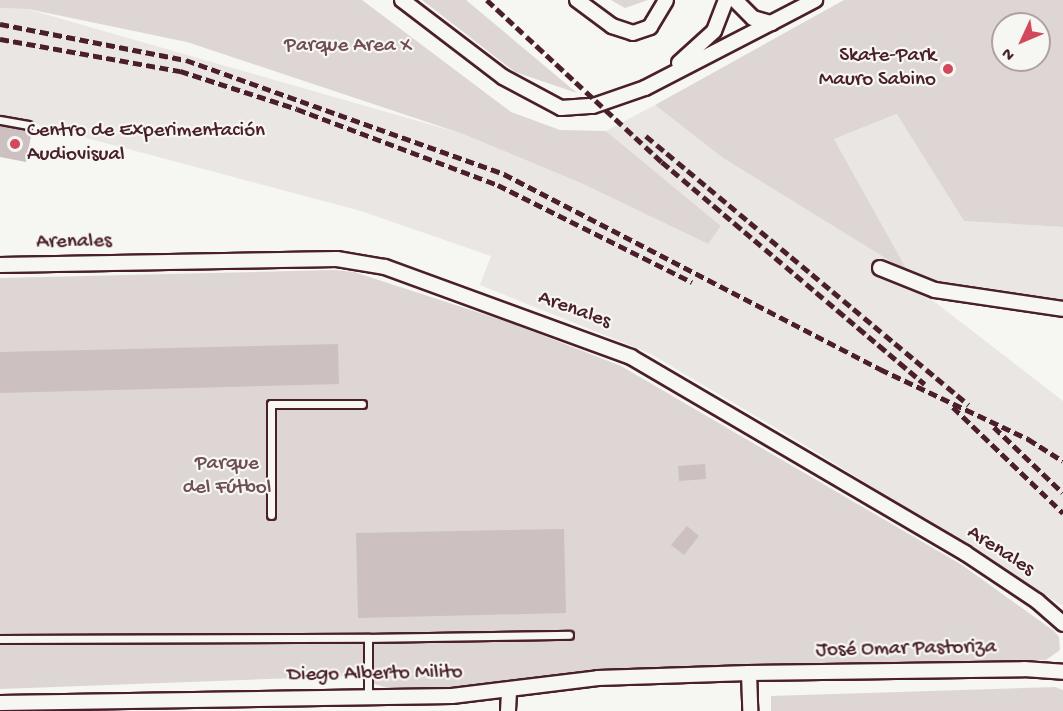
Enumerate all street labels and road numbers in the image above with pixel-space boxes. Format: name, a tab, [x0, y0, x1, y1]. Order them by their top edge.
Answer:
street label: Arenales	[36, 230, 112, 256]
street label: Arenales	[534, 286, 614, 336]
street label: Arenales	[961, 521, 1039, 583]
street label: José Omar Pastoriza	[816, 636, 996, 664]
street label: Diego Alberto Milito	[287, 661, 463, 689]

